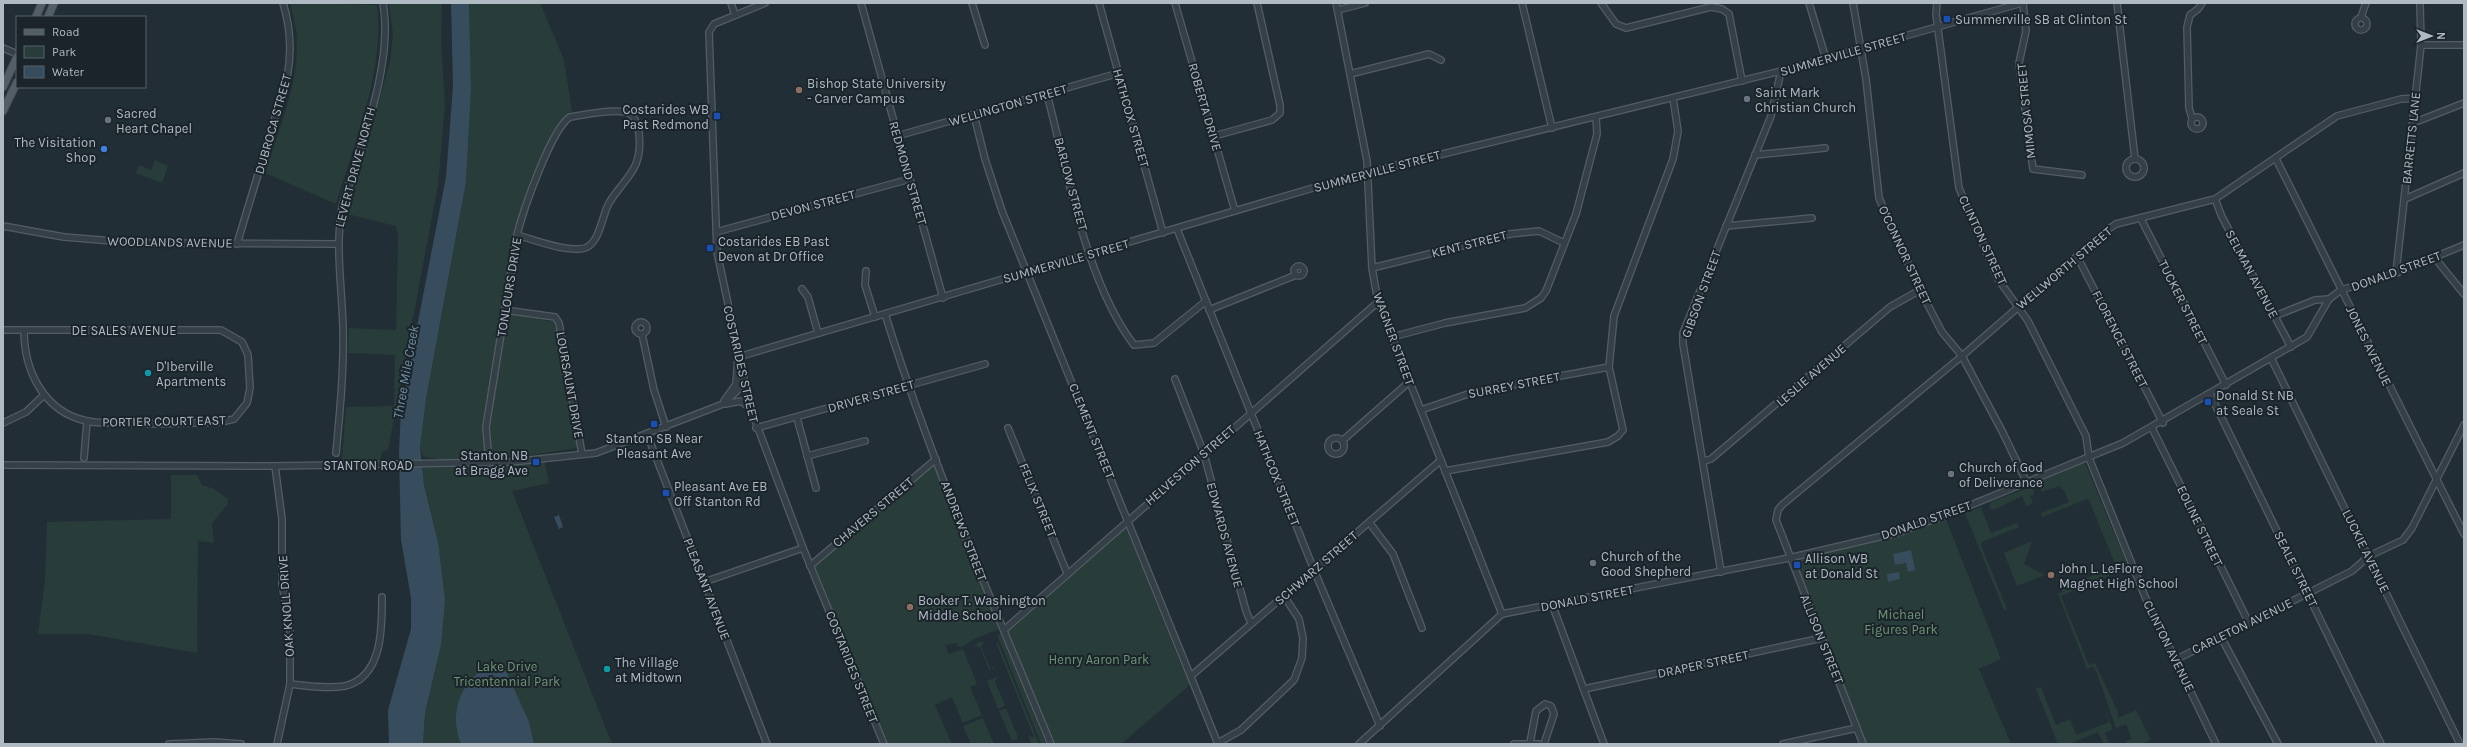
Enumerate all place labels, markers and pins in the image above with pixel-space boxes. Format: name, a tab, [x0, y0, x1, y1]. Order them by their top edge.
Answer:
place label: Summerville SB at Clinton St	[1955, 12, 2127, 27]
marker: Summerville SB at Clinton St	[1942, 14, 1952, 24]
place label: Bishop State University - Carver Campus	[807, 76, 946, 106]
marker: Bishop State University - Carver Campus	[794, 85, 804, 95]
place label: Saint Mark Christian Church	[1755, 85, 1856, 115]
marker: Saint Mark Christian Church	[1742, 94, 1752, 104]
place label: Costarides WB Past Redmond	[622, 102, 709, 132]
place label: Sacred Heart Chapel	[116, 106, 192, 136]
marker: Costarides WB Past Redmond	[712, 111, 722, 121]
marker: Sacred Heart Chapel	[103, 115, 113, 125]
place label: The Visitation Shop	[14, 135, 96, 165]
marker: The Visitation Shop	[99, 144, 109, 154]
place label: Costarides EB Past Devon at Dr Office	[718, 234, 829, 264]
marker: Costarides EB Past Devon at Dr Office	[705, 243, 715, 253]
place label: D'Iberville Apartments	[156, 359, 226, 389]
marker: D'Iberville Apartments	[143, 368, 153, 378]
place label: Donald St NB at Seale St	[2216, 388, 2294, 418]
marker: Donald St NB at Seale St	[2203, 397, 2213, 407]
marker: Stanton SB Near Pleasant Ave	[649, 419, 659, 429]
place label: Stanton SB Near Pleasant Ave	[605, 431, 703, 461]
place label: Stanton NB at Bragg Ave	[455, 448, 528, 478]
marker: Stanton NB at Bragg Ave	[531, 457, 541, 467]
place label: Church of God of Deliverance	[1959, 460, 2043, 490]
marker: Church of God of Deliverance	[1946, 469, 1956, 479]
place label: Pleasant Ave EB Off Stanton Rd	[674, 479, 767, 509]
marker: Pleasant Ave EB Off Stanton Rd	[661, 488, 671, 498]
place label: Church of the Good Shepherd	[1601, 549, 1691, 579]
place label: Allison WB at Donald St	[1805, 551, 1878, 581]
marker: Church of the Good Shepherd	[1588, 558, 1598, 568]
marker: Allison WB at Donald St	[1792, 560, 1802, 570]
place label: John L. LeFlore Magnet High School	[2059, 561, 2178, 591]
marker: John L. LeFlore Magnet High School	[2046, 570, 2056, 580]
place label: Booker T. Washington Middle School	[918, 593, 1046, 623]
marker: Booker T. Washington Middle School	[905, 602, 915, 612]
place label: The Village at Midtown	[615, 655, 682, 685]
marker: The Village at Midtown	[602, 664, 612, 674]

